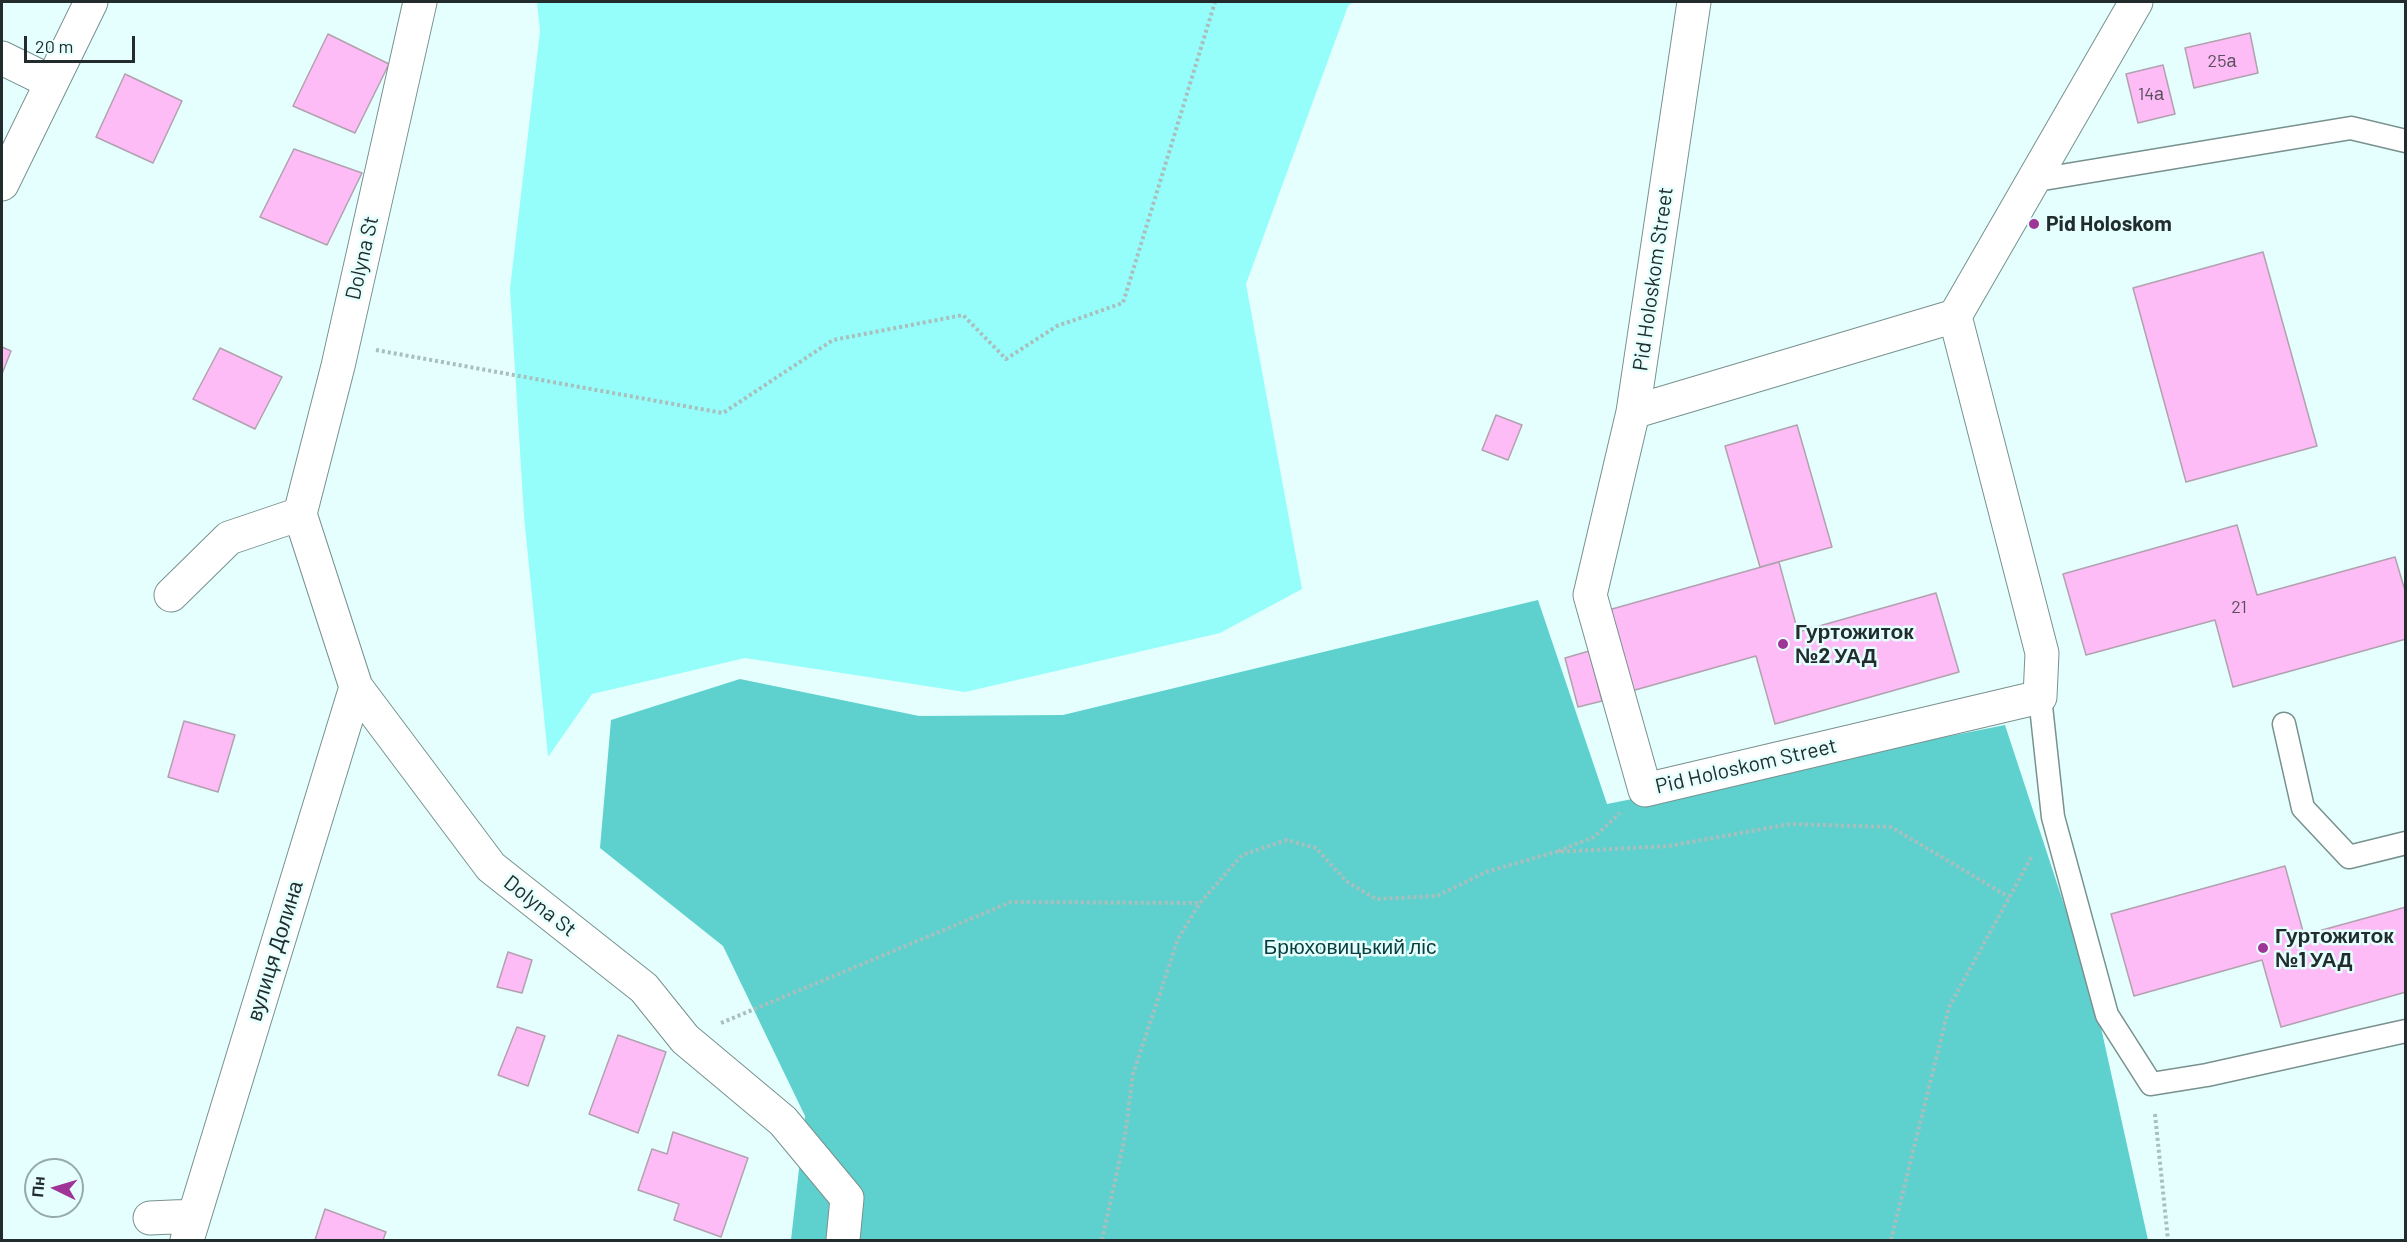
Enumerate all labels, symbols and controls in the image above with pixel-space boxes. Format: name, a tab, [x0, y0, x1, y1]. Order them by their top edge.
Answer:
scale bar	[27, 24, 138, 62]
text: 20 m	[35, 35, 73, 57]
house number: 25а	[2208, 50, 2236, 72]
house number: 14а	[2138, 83, 2164, 105]
street label: Pid Holoskom Street	[1628, 185, 1678, 373]
place label: Pid Holoskom	[2046, 211, 2172, 237]
street label: Dolyna St	[340, 214, 384, 302]
marker: Pid Holoskom	[2027, 217, 2041, 231]
house number: 21	[2231, 596, 2247, 618]
place label: Гуртожиток №2 УАД	[1795, 619, 1914, 669]
marker: Гуртожиток №2 УАД	[1776, 637, 1790, 651]
street label: Pid Holoskom Street	[1653, 733, 1839, 799]
street label: Dolyna St	[499, 870, 581, 942]
street label: вулиця Долина	[242, 878, 308, 1024]
place label: Гуртожиток №1 УАД	[2275, 923, 2394, 973]
park label: Брюховицький ліс	[1263, 934, 1437, 960]
marker: Гуртожиток №1 УАД	[2256, 941, 2270, 955]
north arrow	[24, 1158, 84, 1218]
text: Пн	[27, 1175, 48, 1198]

